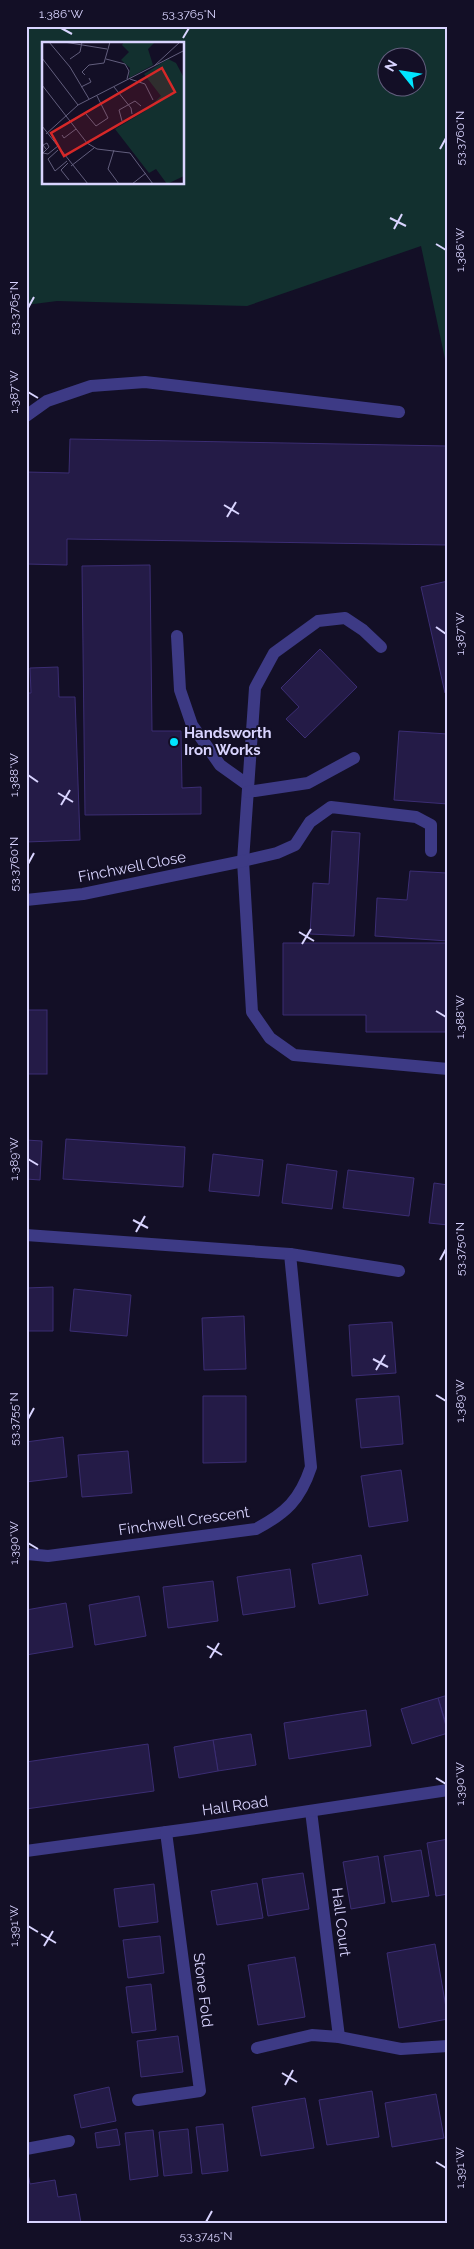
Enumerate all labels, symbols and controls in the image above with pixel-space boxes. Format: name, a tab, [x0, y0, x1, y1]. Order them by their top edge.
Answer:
text: 1.386°W	[39, 7, 83, 21]
text: 53.3765°N	[162, 7, 216, 21]
inset map	[42, 42, 185, 185]
north arrow	[376, 48, 426, 98]
text: N	[381, 57, 400, 74]
text: 53.3760°N	[453, 111, 467, 165]
text: 1.386°W	[453, 228, 467, 272]
text: 53.3765°N	[7, 281, 21, 335]
text: 1.387°W	[7, 370, 21, 414]
text: 1.387°W	[453, 612, 467, 656]
place label: Handsworth Iron Works	[184, 724, 272, 759]
marker: Handsworth Iron Works	[168, 736, 180, 748]
text: 1.388°W	[7, 753, 21, 797]
text: 53.3760°N	[7, 837, 21, 891]
street label: Finchwell Close	[77, 848, 188, 886]
text: 1.388°W	[453, 995, 467, 1039]
text: 1.389°W	[7, 1137, 21, 1181]
text: 53.3750°N	[453, 1222, 467, 1276]
text: 1.389°W	[453, 1379, 467, 1423]
text: 53.3755°N	[7, 1392, 21, 1446]
street label: Finchwell Crescent	[117, 1503, 251, 1539]
text: 1.390°W	[7, 1521, 21, 1565]
text: 1.390°W	[453, 1762, 467, 1806]
street label: Hall Road	[201, 1792, 269, 1820]
street label: Hall Court	[328, 1887, 354, 1957]
text: 1.391°W	[7, 1905, 21, 1947]
street label: Stone Fold	[190, 1952, 216, 2028]
text: 1.391°W	[453, 2147, 467, 2189]
text: 53.3745°N	[180, 2229, 232, 2243]

